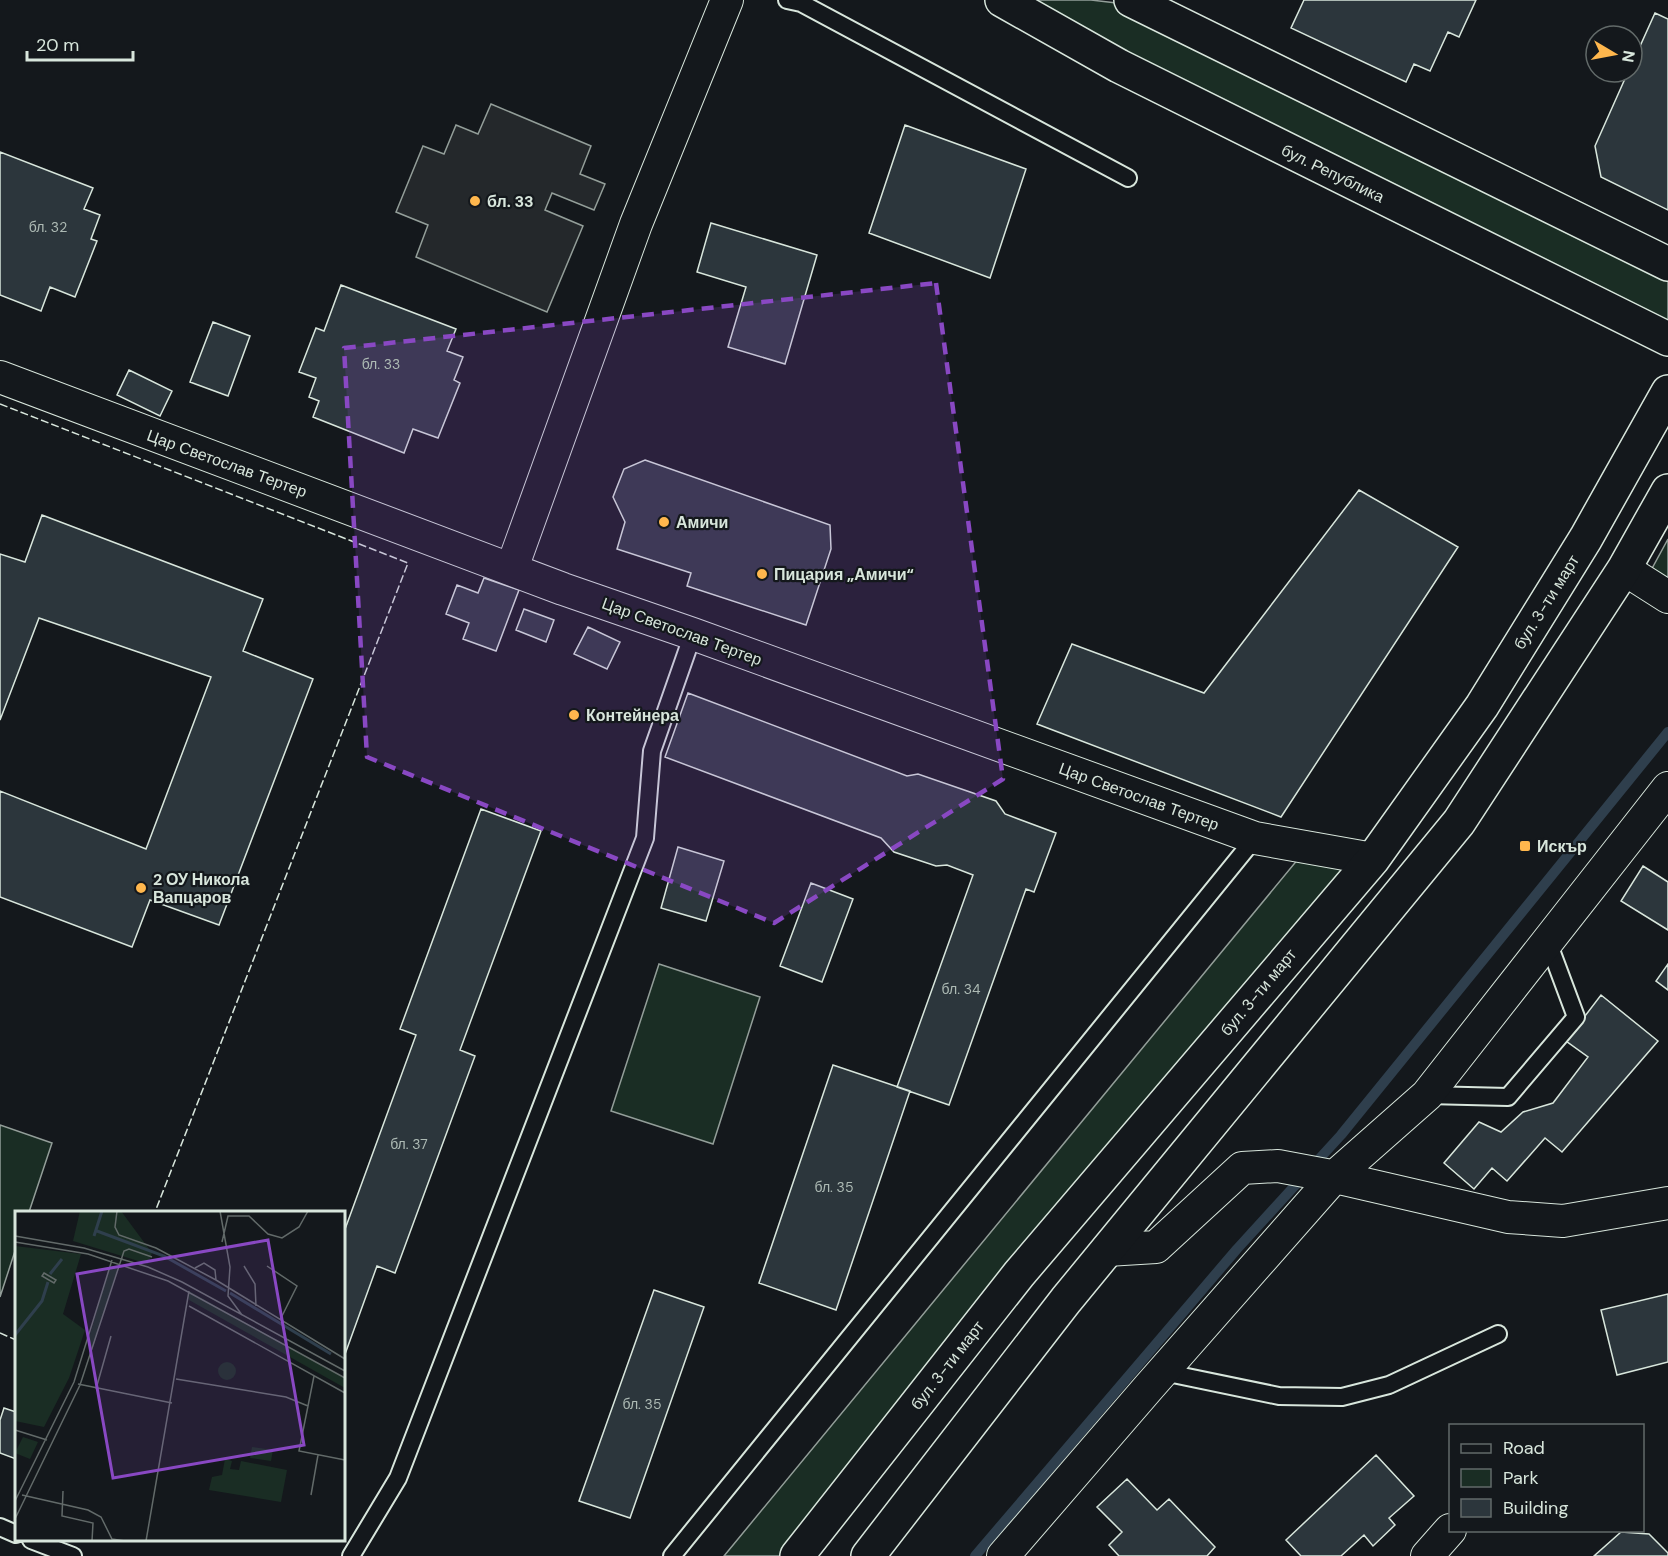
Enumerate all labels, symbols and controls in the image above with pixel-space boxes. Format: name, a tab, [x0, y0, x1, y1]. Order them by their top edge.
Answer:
scale bar	[27, 24, 134, 62]
north arrow	[1584, 24, 1644, 84]
text: 20 m	[36, 33, 79, 57]
text: N	[1617, 49, 1640, 64]
street label: бул. Република	[1278, 139, 1388, 207]
place label: бл. 33	[487, 191, 534, 212]
marker: бл. 33	[468, 194, 482, 208]
house number: бл. 32	[29, 218, 67, 236]
house number: бл. 33	[362, 355, 400, 373]
street label: Цар Светослав Тертер	[144, 425, 310, 502]
place label: Амичи	[676, 512, 728, 533]
marker: Амичи	[657, 515, 671, 529]
street label: бул. 3-ти март	[1509, 550, 1584, 653]
place label: Пицария „Амичи“	[774, 564, 914, 585]
marker: Пицария „Амичи“	[755, 567, 769, 581]
street label: Цар Светослав Тертер	[599, 593, 765, 670]
place label: Контейнера	[586, 705, 679, 726]
marker: Контейнера	[567, 708, 581, 722]
street label: Цар Светослав Тертер	[1056, 758, 1222, 835]
place label: Искър	[1537, 836, 1587, 857]
marker: Искър	[1518, 839, 1532, 853]
place label: 2 ОУ Никола Вапцаров	[153, 869, 249, 908]
marker: 2 ОУ Никола Вапцаров	[134, 881, 148, 895]
street label: бул. 3-ти март	[1216, 944, 1301, 1040]
house number: бл. 34	[942, 980, 981, 998]
house number: бл. 37	[390, 1135, 428, 1153]
house number: бл. 35	[815, 1178, 853, 1196]
inset map	[15, 1211, 345, 1541]
street label: бул. 3-ти март	[906, 1316, 989, 1414]
house number: бл. 35	[623, 1395, 661, 1413]
legend	[1449, 1424, 1644, 1532]
text: Road	[1503, 1436, 1545, 1460]
text: Park	[1503, 1466, 1539, 1490]
text: Building	[1503, 1496, 1568, 1520]

